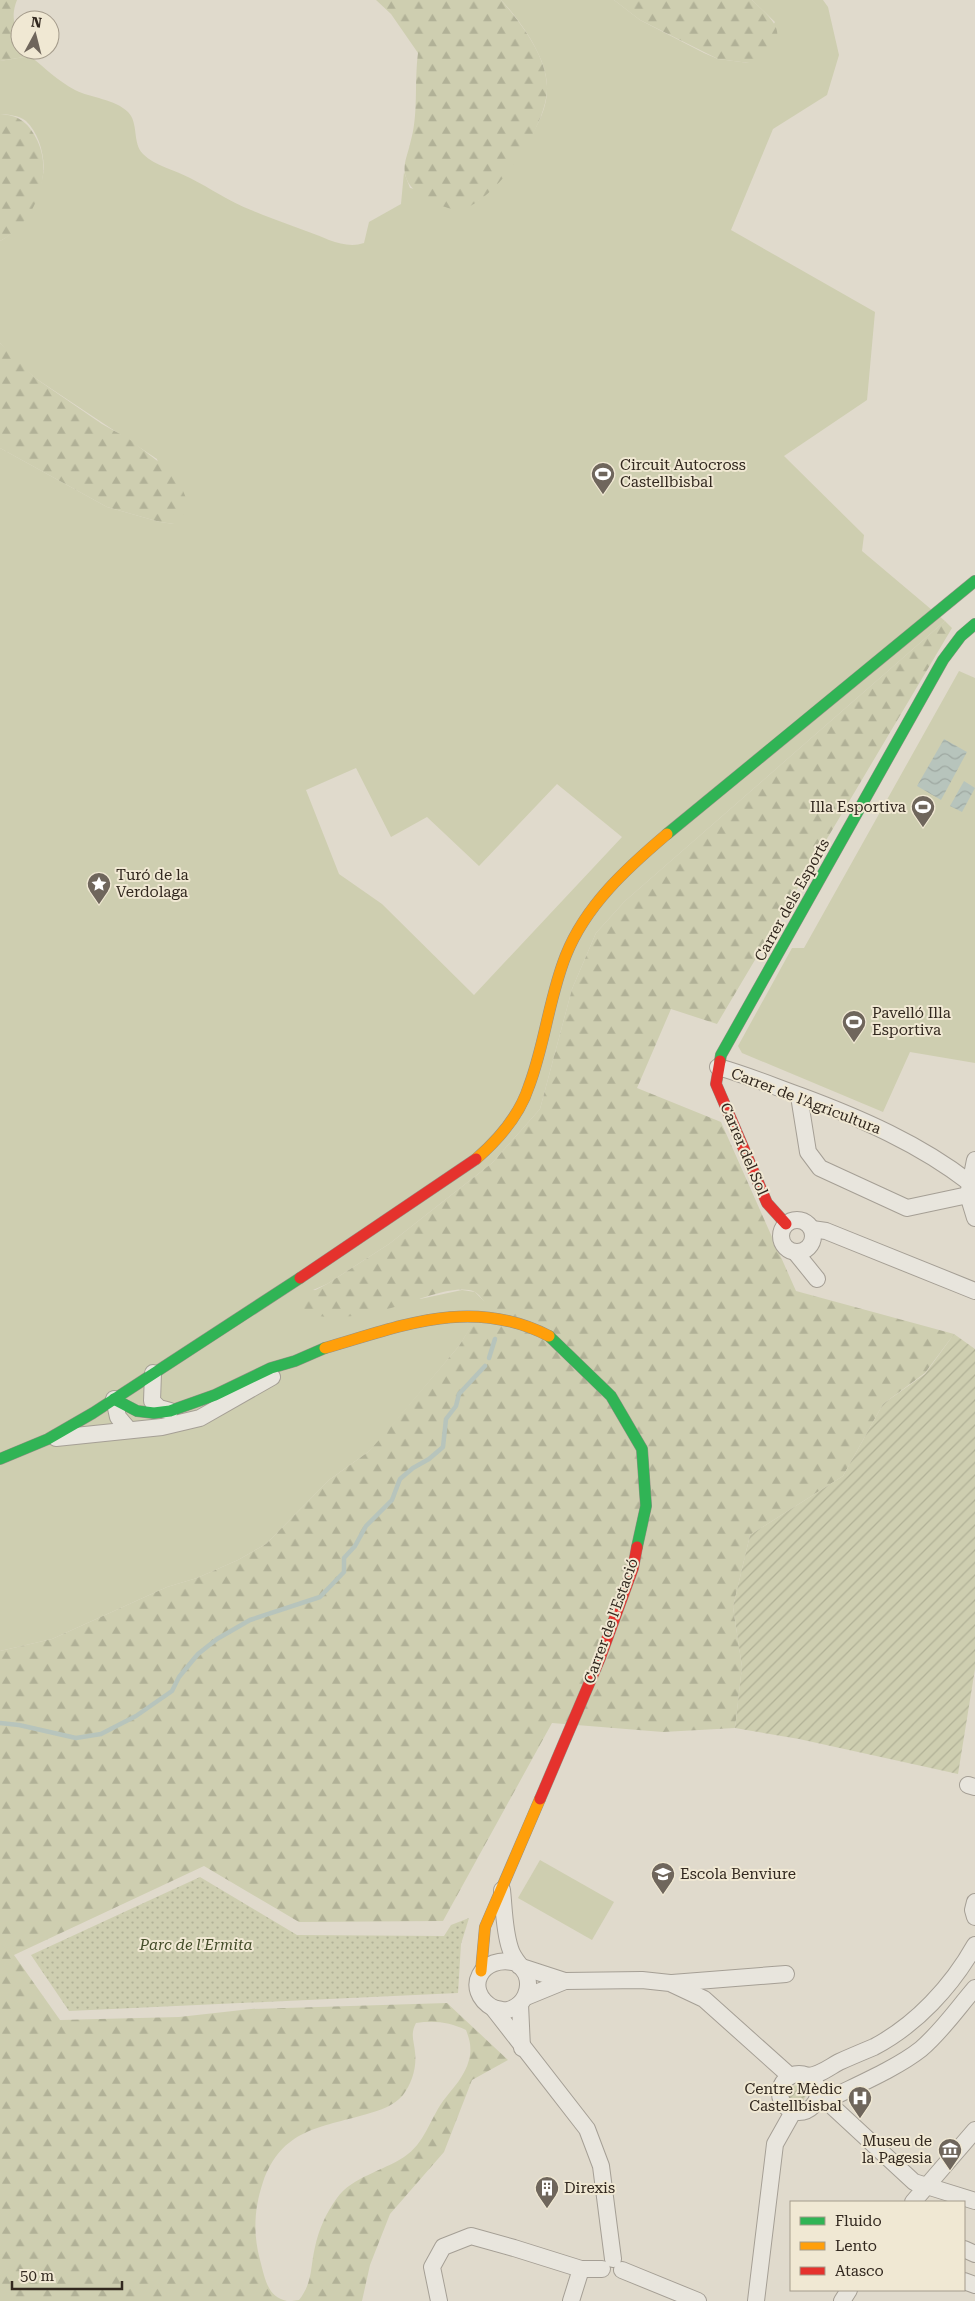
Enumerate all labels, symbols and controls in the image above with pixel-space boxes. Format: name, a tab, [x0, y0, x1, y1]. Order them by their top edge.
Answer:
north arrow	[10, 10, 60, 60]
text: N	[30, 13, 43, 31]
place label: Circuit Autocross Castellbisbal	[620, 456, 746, 491]
sports icon: Circuit Autocross Castellbisbal	[590, 461, 616, 495]
sports icon: Illa Esportiva	[910, 794, 936, 828]
place label: Illa Esportiva	[810, 798, 906, 816]
street label: Carrer dels Esports	[751, 836, 833, 964]
place label: Turó de la Verdolaga	[116, 866, 189, 901]
place icon: Turó de la Verdolaga	[86, 871, 112, 905]
place label: Pavelló Illa Esportiva	[872, 1004, 951, 1039]
sports icon: Pavelló Illa Esportiva	[841, 1009, 867, 1043]
street label: Carrer de l'Agricultura	[728, 1064, 884, 1138]
street label: Carrer del Sol	[716, 1100, 772, 1198]
street label: Carrer de l'Estació	[580, 1556, 642, 1686]
school or university icon: Escola Benviure	[650, 1861, 676, 1895]
place label: Escola Benviure	[680, 1865, 796, 1883]
park label: Parc de l'Ermita	[138, 1936, 253, 1954]
place label: Centre Mèdic Castellbisbal	[744, 2080, 842, 2115]
hospital icon: Centre Mèdic Castellbisbal	[847, 2085, 873, 2119]
place label: Museu de la Pagesia	[862, 2132, 932, 2167]
museum icon: Museu de la Pagesia	[937, 2137, 963, 2171]
building icon: Direxis	[534, 2175, 560, 2209]
place label: Direxis	[564, 2179, 615, 2197]
legend	[790, 2201, 965, 2291]
text: Fluido	[835, 2212, 882, 2230]
text: Lento	[835, 2237, 877, 2255]
scale bar	[12, 2258, 122, 2290]
text: Atasco	[835, 2262, 884, 2280]
text: 50 m	[20, 2267, 55, 2285]

